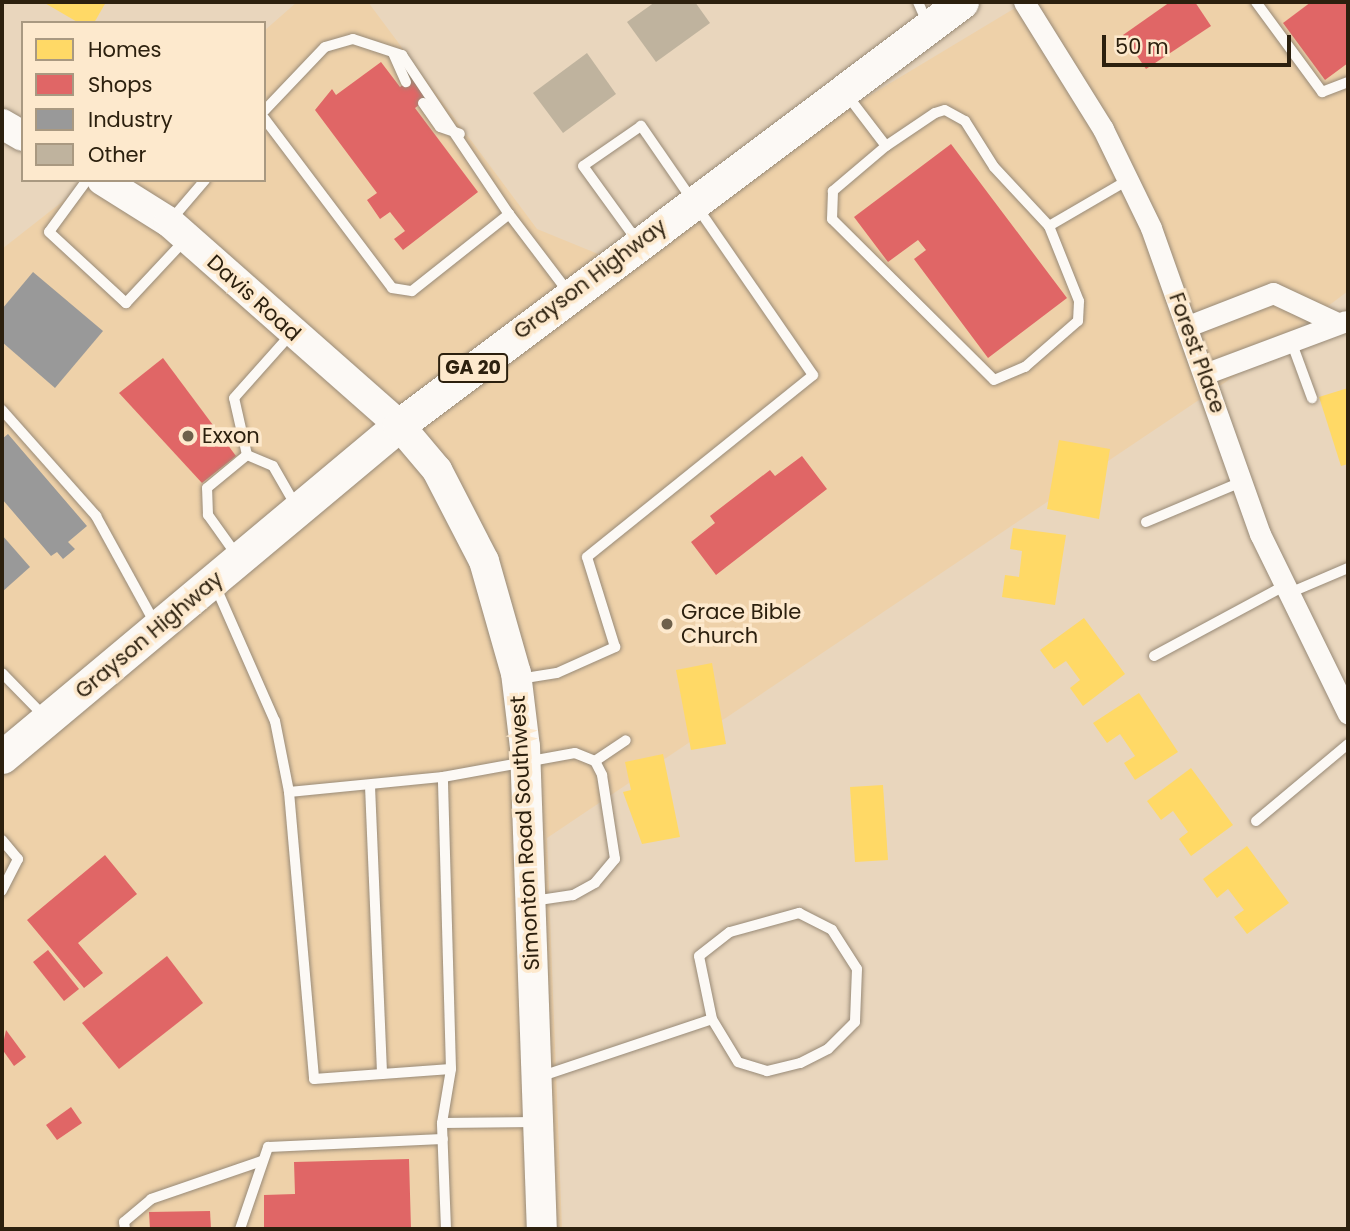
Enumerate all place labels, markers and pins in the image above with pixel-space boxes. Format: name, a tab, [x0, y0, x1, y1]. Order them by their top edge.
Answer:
place label: Exxon	[202, 423, 260, 449]
marker: Exxon	[180, 428, 196, 444]
place label: Grace Bible Church	[681, 599, 801, 649]
marker: Grace Bible Church	[659, 616, 675, 632]

